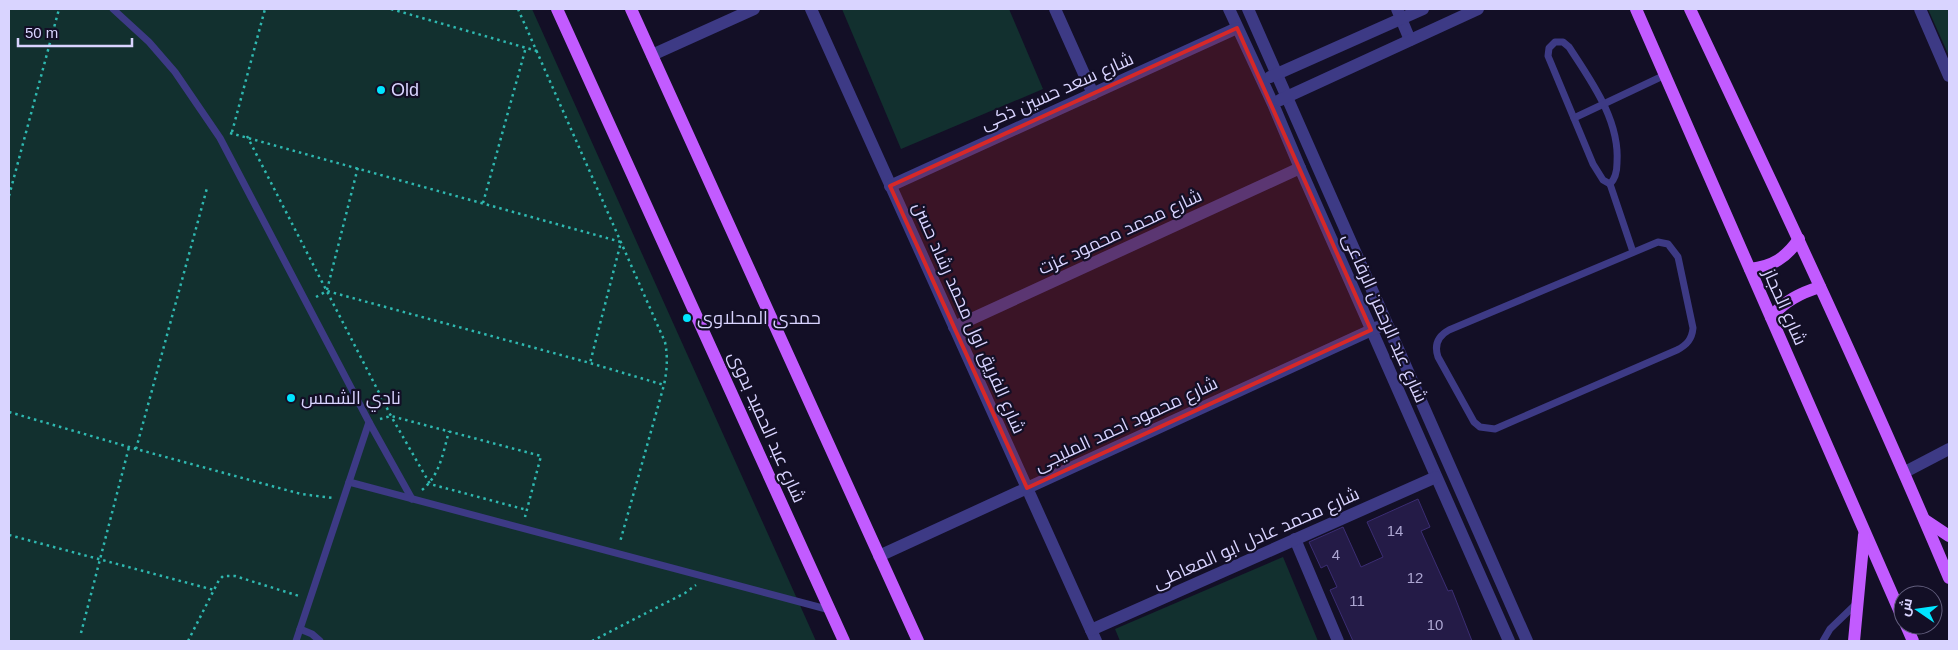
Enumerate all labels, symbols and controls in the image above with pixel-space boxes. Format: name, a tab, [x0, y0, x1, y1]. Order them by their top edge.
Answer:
scale bar	[18, 15, 131, 47]
text: 50 m	[25, 24, 58, 41]
street label: شارع سعد حسين ذكى	[978, 48, 1137, 136]
place label: Old	[391, 80, 419, 100]
marker: Old	[375, 84, 387, 96]
street label: شارع محمد محمود عزت	[1035, 185, 1206, 280]
street label: شارع الفريق اول محمد رشاد حسن	[907, 199, 1029, 438]
street label: شارع عبد الرحمن الرفاعى	[1337, 230, 1431, 407]
street label: شارع الحجاز	[1757, 265, 1811, 349]
place label: حمدى المحلاوى	[697, 308, 821, 329]
marker: حمدى المحلاوى	[681, 312, 693, 324]
street label: شارع عبد الحميد بدوى	[723, 348, 809, 507]
street label: شارع محمود احمد المليجى	[1031, 373, 1222, 477]
place label: نادي الشمس	[301, 388, 401, 412]
marker: نادي الشمس	[285, 392, 297, 404]
street label: شارع محمد عادل ابو المعاطى	[1150, 483, 1363, 594]
house number: 14	[1387, 522, 1403, 539]
house number: 4	[1332, 546, 1340, 563]
house number: 12	[1407, 569, 1423, 586]
north arrow	[1893, 585, 1943, 635]
house number: 11	[1349, 592, 1365, 609]
text: ش	[1896, 596, 1916, 618]
house number: 10	[1427, 616, 1443, 633]

